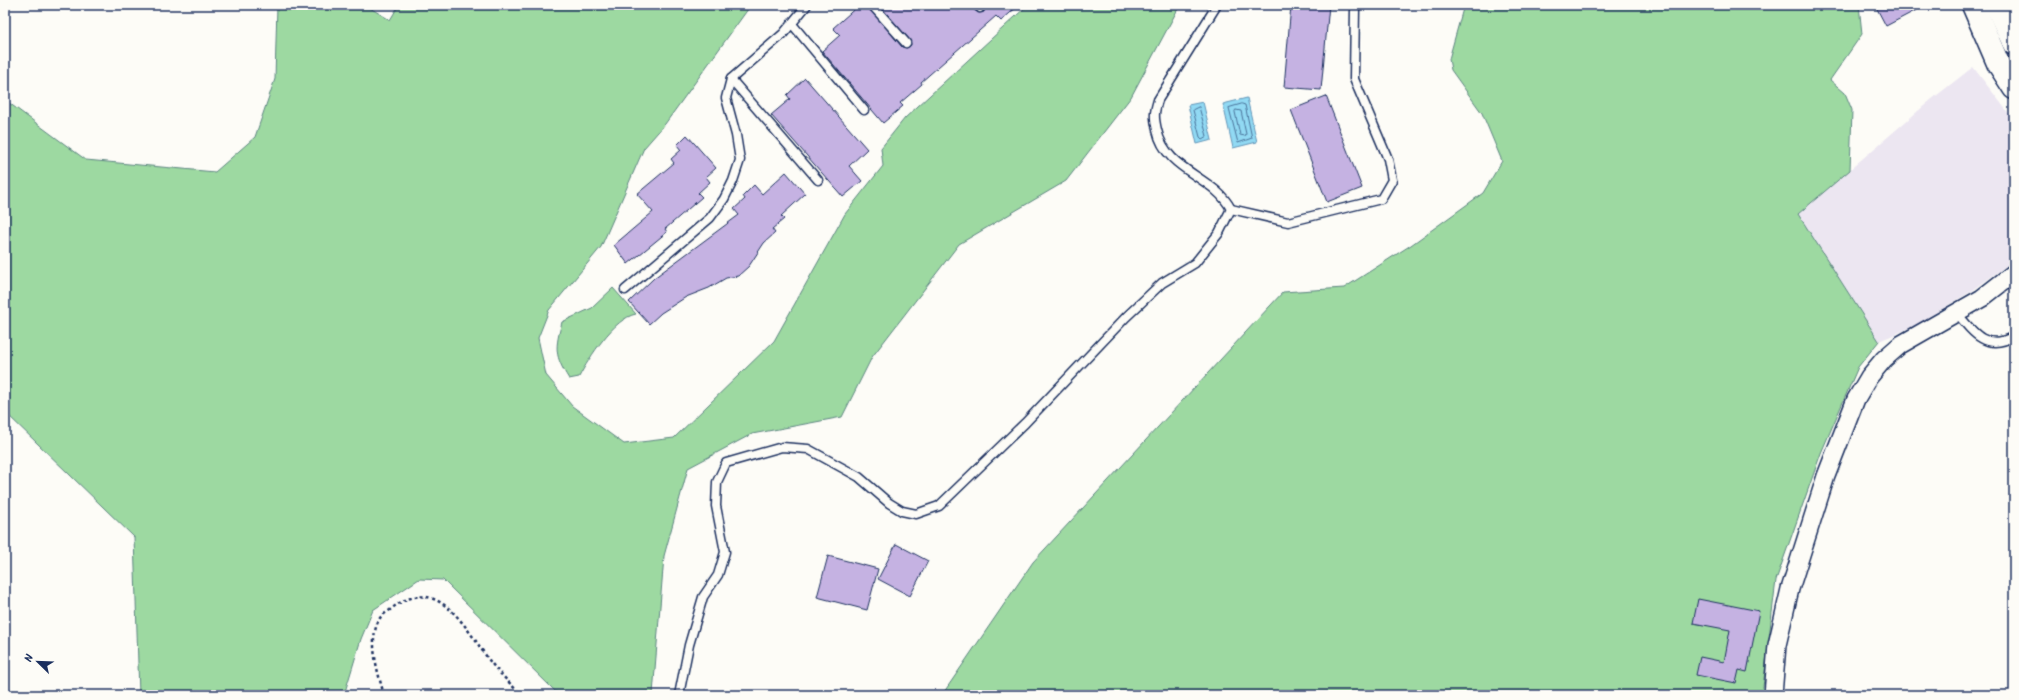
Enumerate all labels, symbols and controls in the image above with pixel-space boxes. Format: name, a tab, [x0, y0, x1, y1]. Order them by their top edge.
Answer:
north arrow	[18, 642, 58, 682]
text: N	[20, 652, 39, 665]

